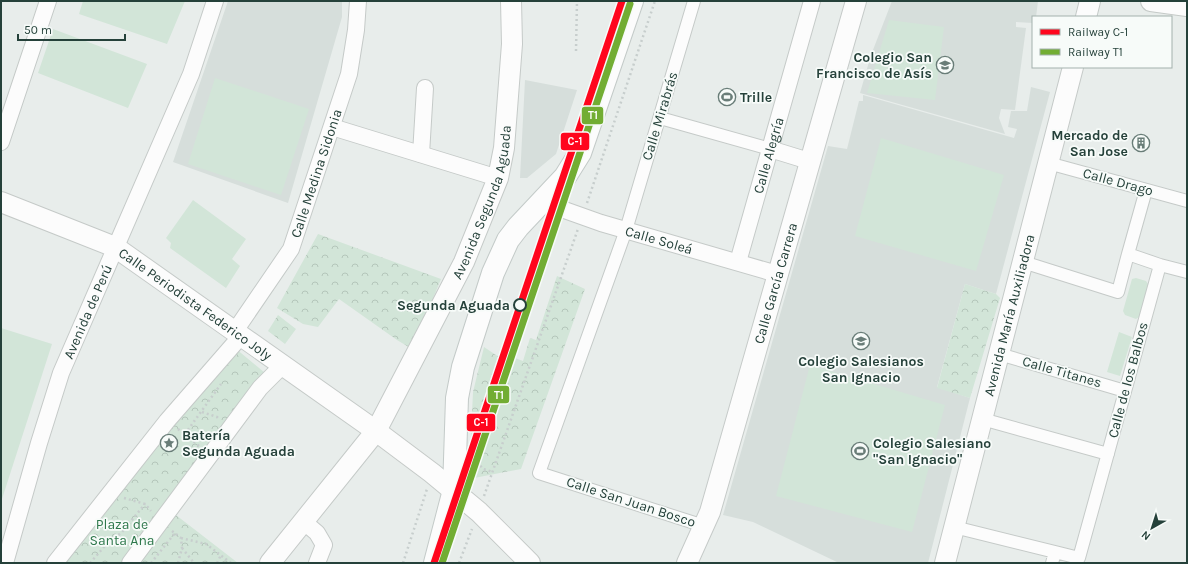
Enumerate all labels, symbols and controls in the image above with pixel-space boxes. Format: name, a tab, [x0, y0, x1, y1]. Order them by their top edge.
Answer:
scale bar	[18, 16, 125, 42]
legend	[1032, 16, 1172, 68]
text: 50 m	[24, 23, 52, 37]
text: Railway C-1	[1068, 25, 1128, 39]
text: Railway T1	[1068, 45, 1123, 59]
place label: Colegio San Francisco de Asís	[816, 49, 932, 82]
school or university icon: Colegio San Francisco de Asís	[935, 55, 955, 75]
street label: Calle Mirabrás	[638, 70, 682, 162]
sports icon: Trille	[717, 87, 737, 107]
place label: Trille	[740, 89, 772, 106]
line badge: T1	[581, 106, 604, 125]
street label: Calle Medina Sidonia	[287, 107, 345, 240]
text: T1	[588, 109, 598, 122]
street label: Calle Alegría	[749, 115, 787, 195]
street label: Avenida Segunda Aguada	[448, 124, 514, 282]
place label: Mercado de San Jose	[1051, 127, 1128, 160]
line badge: C-1	[560, 132, 590, 151]
building icon: Mercado de San Jose	[1131, 133, 1151, 153]
text: C-1	[568, 135, 583, 148]
street label: Calle Drago	[1081, 164, 1155, 200]
street label: Calle García Carrera	[750, 220, 801, 346]
street label: Calle Soleá	[623, 222, 695, 258]
street label: Avenida María Auxiliadora	[980, 232, 1038, 398]
street label: Calle Periodista Federico Joly	[116, 244, 276, 364]
street label: Avenida de Perú	[60, 262, 116, 361]
place label: Segunda Aguada	[397, 297, 510, 314]
marker: Segunda Aguada	[513, 298, 527, 312]
street label: Calle de los Balbos	[1104, 320, 1152, 440]
school or university icon: Colegio Salesianos San Ignacio	[851, 331, 871, 351]
place label: Colegio Salesianos San Ignacio	[798, 353, 924, 386]
street label: Calle Titanes	[1020, 353, 1104, 391]
line badge: T1	[487, 385, 510, 404]
text: T1	[494, 389, 504, 402]
line badge: C-1	[466, 413, 496, 432]
text: C-1	[474, 416, 489, 429]
place label: Batería Segunda Aguada	[182, 427, 295, 460]
place icon: Batería Segunda Aguada	[159, 433, 179, 453]
place label: Colegio Salesiano "San Ignacio"	[873, 435, 991, 468]
sports icon: Colegio Salesiano "San Ignacio"	[850, 441, 870, 461]
street label: Calle San Juan Bosco	[564, 473, 698, 531]
north arrow	[1132, 508, 1172, 548]
park label: Plaza de Santa Ana	[89, 516, 155, 549]
text: N	[1139, 528, 1153, 543]

